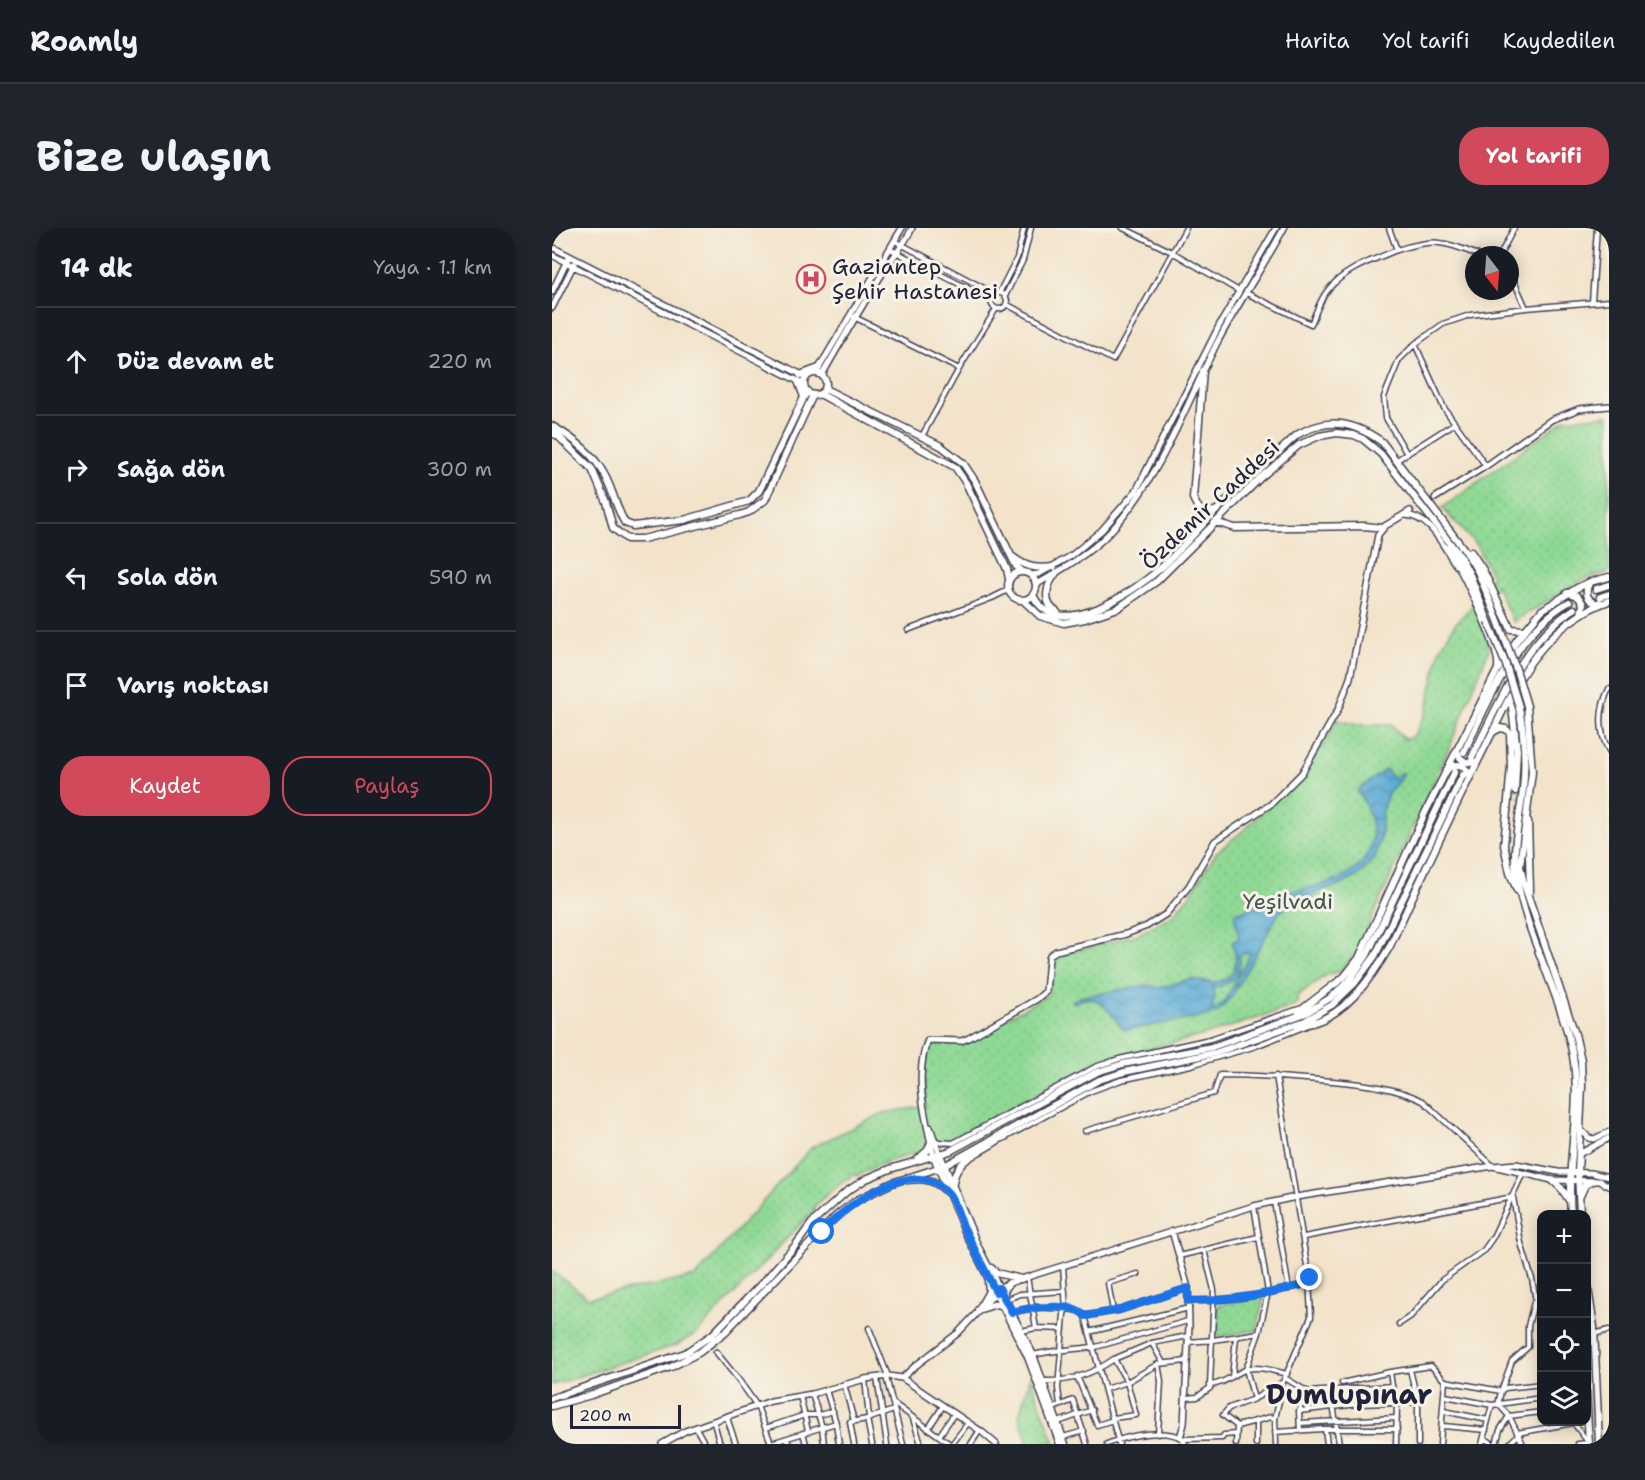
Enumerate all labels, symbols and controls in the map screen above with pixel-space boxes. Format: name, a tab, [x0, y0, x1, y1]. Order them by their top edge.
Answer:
text: Roamly	[30, 22, 138, 60]
text: Harita	[1285, 27, 1350, 55]
text: Yol tarifi	[1383, 27, 1470, 55]
text: Kaydedilen	[1503, 27, 1615, 55]
button: Yol tarifi	[1459, 127, 1609, 185]
text: Bize ulaşın	[36, 128, 271, 184]
north arrow	[1465, 246, 1519, 300]
text: 14 dk	[60, 250, 133, 285]
place label: Gaziantep Şehir Hastanesi	[832, 252, 998, 306]
text: Yaya · 1.1 km	[373, 254, 492, 280]
hospital icon: Gaziantep Şehir Hastanesi	[795, 263, 827, 295]
icon: ahead	[60, 345, 93, 378]
text: Düz devam et	[117, 347, 274, 376]
text: 220 m	[428, 348, 492, 374]
street label: Özdemir Caddesi	[1135, 433, 1286, 576]
icon: right	[60, 453, 93, 486]
text: Sağa dön	[117, 455, 225, 484]
text: 300 m	[426, 456, 492, 482]
icon: left	[60, 561, 93, 594]
text: Sola dön	[117, 563, 218, 592]
text: 590 m	[429, 564, 492, 590]
icon: arrive	[60, 669, 93, 702]
text: Varış noktası	[117, 671, 269, 700]
button: Kaydet	[60, 756, 270, 816]
button: Paylaş	[282, 756, 492, 816]
park label: Yeşilvadi	[1243, 887, 1333, 916]
map controls	[1537, 1210, 1591, 1426]
button: +	[1537, 1210, 1591, 1264]
route start	[808, 1218, 834, 1244]
route end	[1296, 1264, 1322, 1290]
button: −	[1537, 1264, 1591, 1318]
button: locate	[1537, 1318, 1591, 1372]
button: layers	[1537, 1372, 1591, 1426]
district label: Dumlupınar	[1266, 1375, 1432, 1413]
scale bar	[570, 1402, 681, 1430]
text: 200 m	[579, 1405, 631, 1426]

